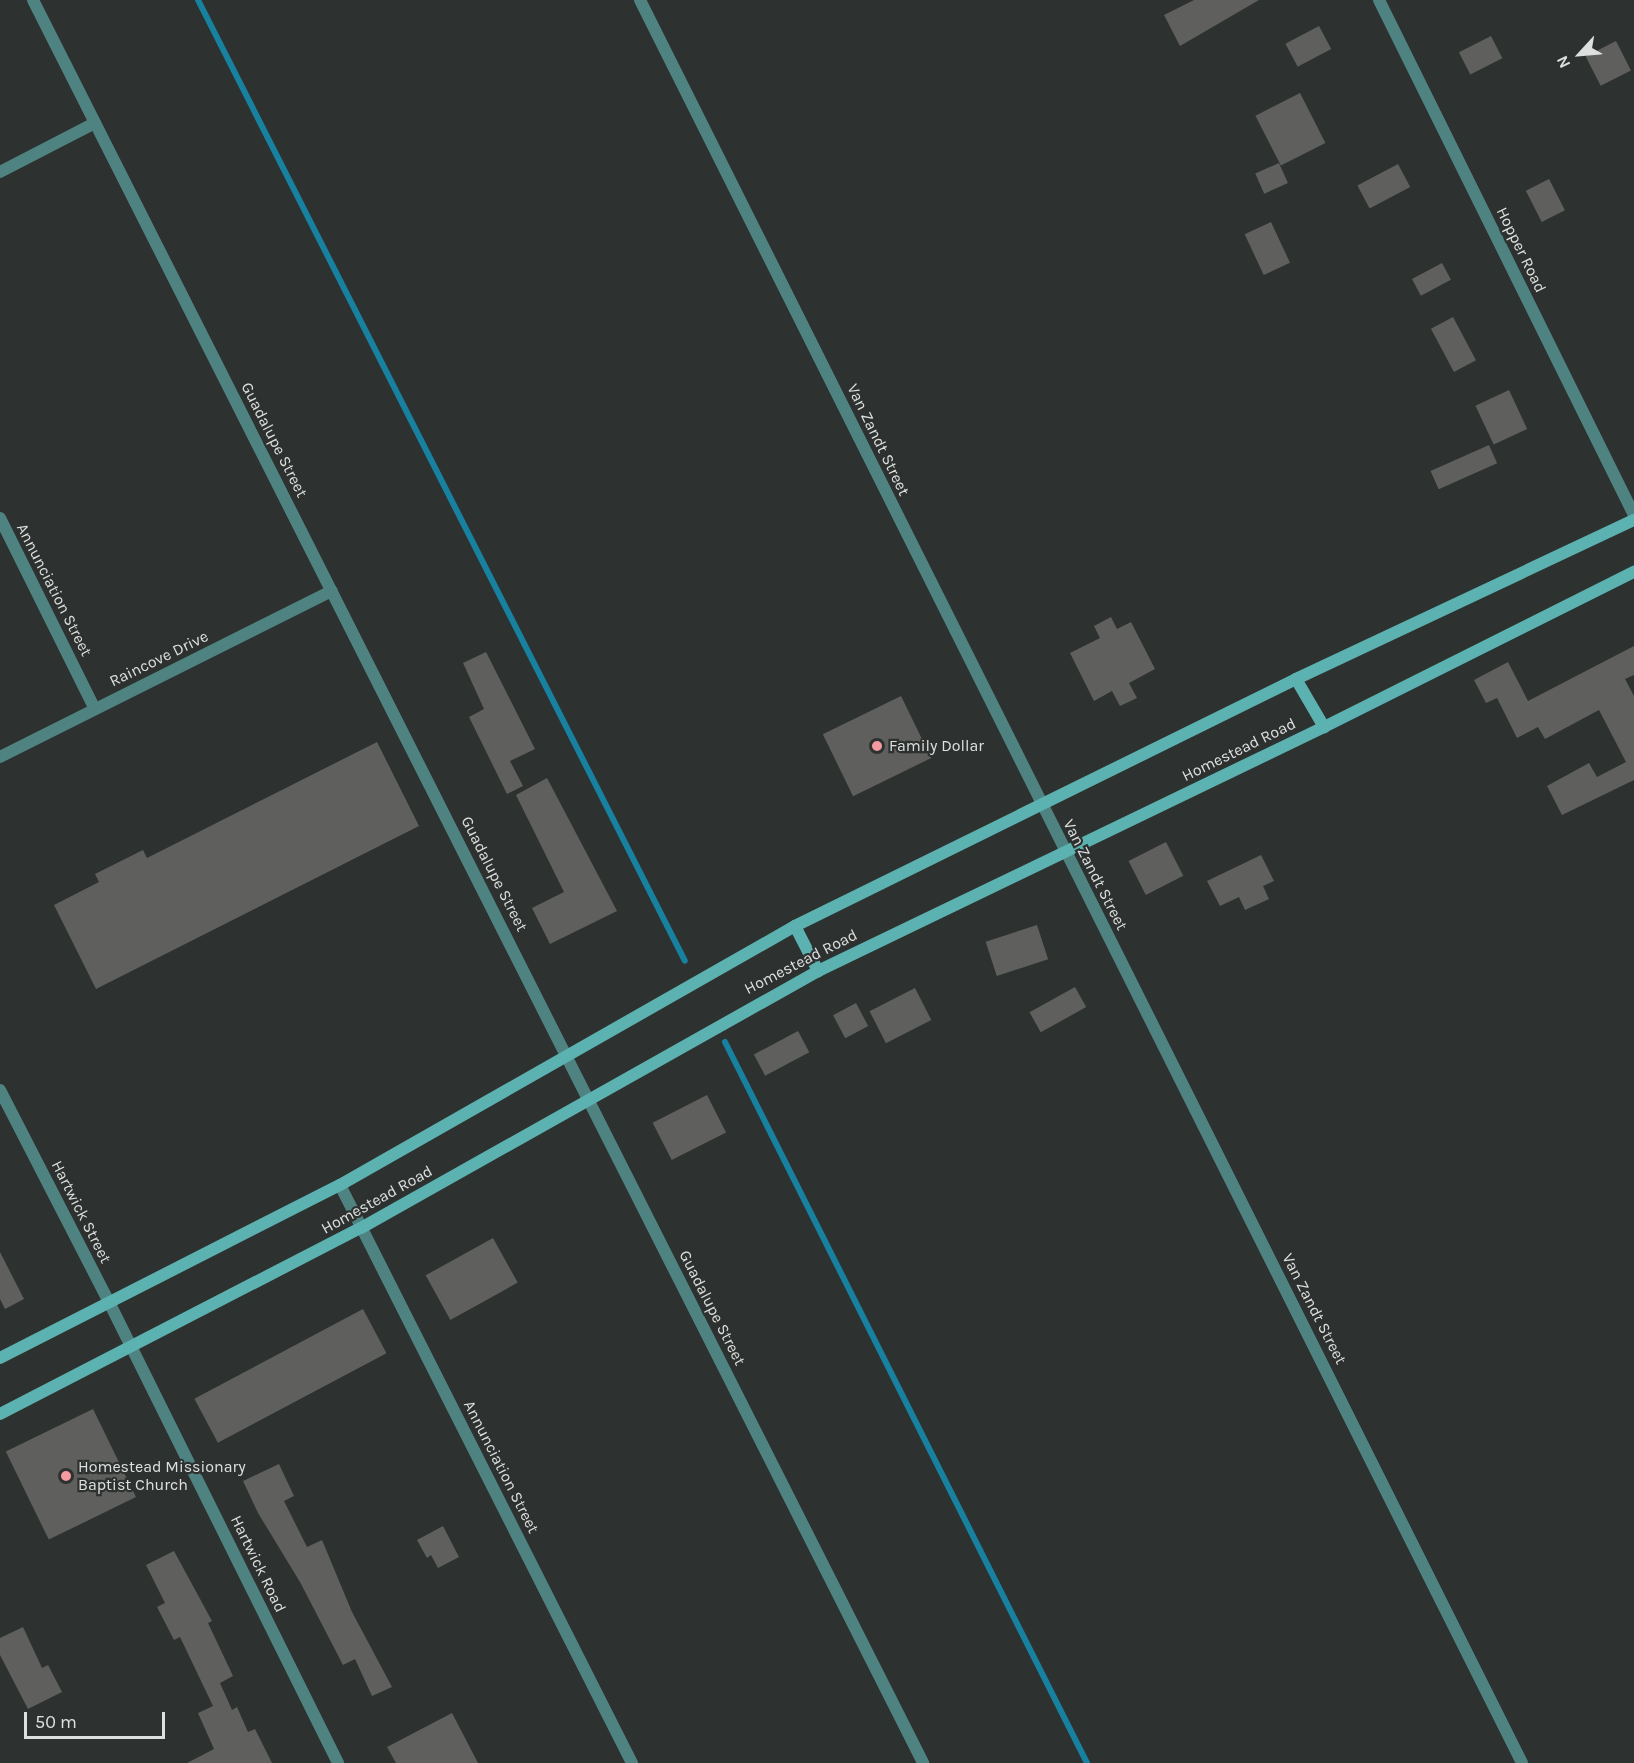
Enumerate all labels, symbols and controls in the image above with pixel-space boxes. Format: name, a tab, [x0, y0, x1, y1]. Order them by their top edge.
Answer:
north arrow	[1550, 24, 1610, 84]
text: N	[1552, 53, 1574, 71]
street label: Hopper Road	[1492, 204, 1550, 296]
street label: Guadalupe Street	[237, 379, 311, 501]
street label: Van Zandt Street	[843, 381, 913, 499]
street label: Annunciation Street	[12, 520, 96, 660]
street label: Raincove Drive	[107, 627, 211, 691]
street label: Homestead Road	[1179, 714, 1299, 786]
place label: Family Dollar	[889, 736, 984, 756]
marker: Family Dollar	[870, 739, 884, 753]
street label: Guadalupe Street	[457, 813, 531, 935]
street label: Van Zandt Street	[1059, 816, 1131, 934]
street label: Homestead Road	[741, 925, 861, 999]
street label: Hartwick Street	[47, 1157, 115, 1267]
street label: Homestead Road	[318, 1162, 436, 1238]
street label: Guadalupe Street	[675, 1247, 749, 1369]
street label: Van Zandt Street	[1278, 1250, 1350, 1368]
street label: Annunciation Street	[459, 1397, 543, 1537]
place label: Homestead Missionary Baptist Church	[78, 1457, 246, 1495]
marker: Homestead Missionary Baptist Church	[59, 1469, 73, 1483]
street label: Hartwick Road	[226, 1512, 290, 1616]
scale bar	[27, 1700, 168, 1738]
text: 50 m	[35, 1711, 77, 1733]

